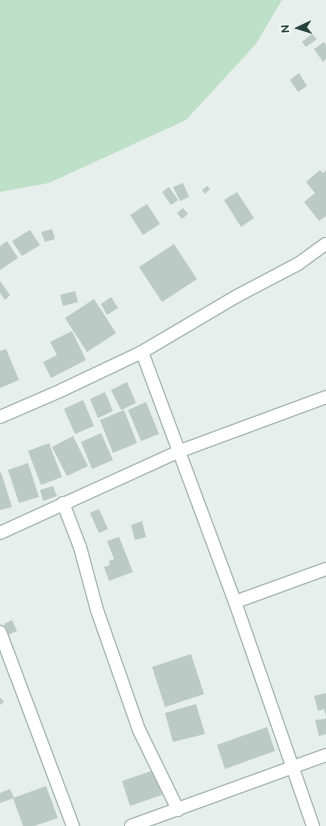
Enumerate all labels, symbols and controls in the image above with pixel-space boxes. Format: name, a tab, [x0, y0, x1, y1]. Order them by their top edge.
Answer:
north arrow	[278, 8, 318, 48]
text: N	[279, 24, 292, 34]

